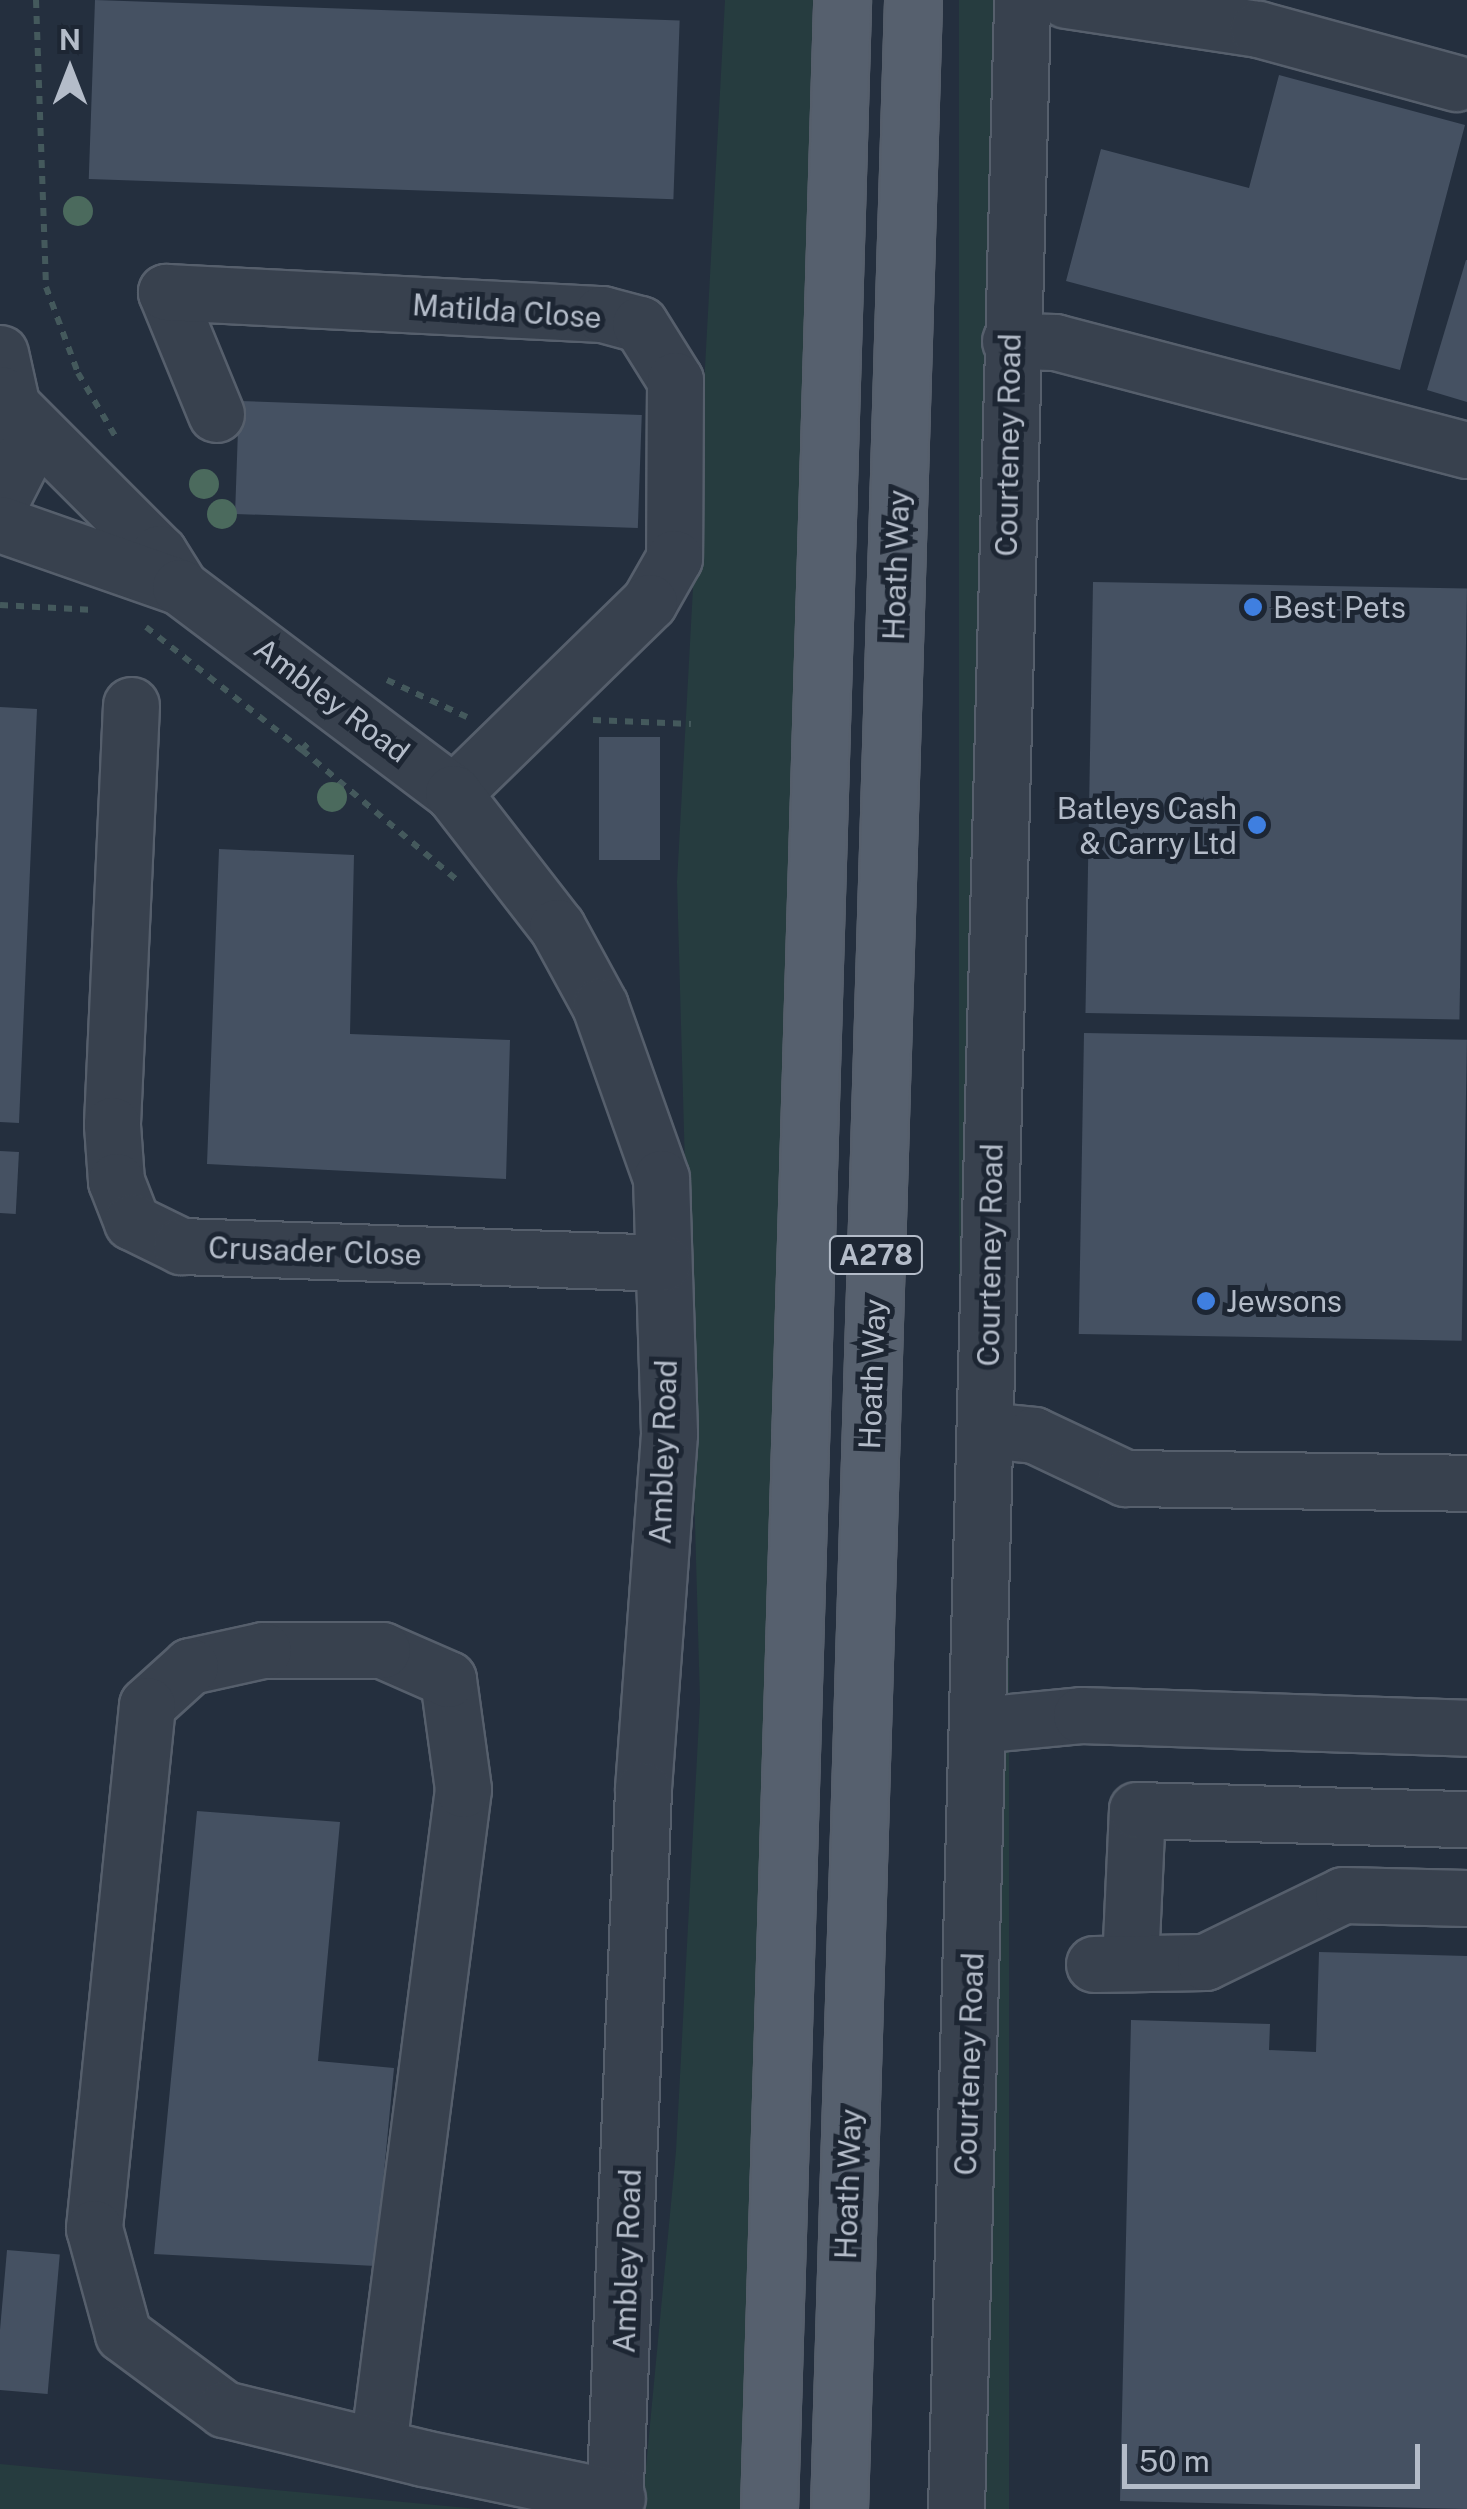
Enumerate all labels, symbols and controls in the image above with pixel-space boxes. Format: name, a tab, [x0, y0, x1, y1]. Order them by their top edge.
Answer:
north arrow	[20, 20, 120, 120]
text: N	[59, 23, 81, 56]
street label: Matilda Close	[411, 286, 603, 336]
street label: Courteney Road	[988, 333, 1028, 557]
street label: Hoath Way	[875, 489, 917, 641]
place label: Best Pets	[1273, 589, 1406, 625]
marker: Best Pets	[1242, 596, 1264, 618]
street label: Ambley Road	[247, 630, 417, 770]
place label: Batleys Cash & Carry Ltd	[1057, 790, 1237, 860]
marker: Batleys Cash & Carry Ltd	[1246, 814, 1268, 836]
street label: Courteney Road	[970, 1143, 1010, 1367]
street label: Crusader Close	[208, 1229, 422, 1273]
road number: A278	[828, 1232, 924, 1278]
place label: Jewsons	[1226, 1283, 1342, 1319]
marker: Jewsons	[1195, 1290, 1217, 1312]
street label: Hoath Way	[851, 1298, 893, 1450]
street label: Ambley Road	[642, 1359, 684, 1545]
street label: Courteney Road	[947, 1952, 991, 2176]
street label: Hoath Way	[827, 2108, 869, 2260]
street label: Ambley Road	[606, 2168, 648, 2354]
scale bar	[1127, 2424, 1424, 2486]
text: 50 m	[1139, 2443, 1210, 2479]

